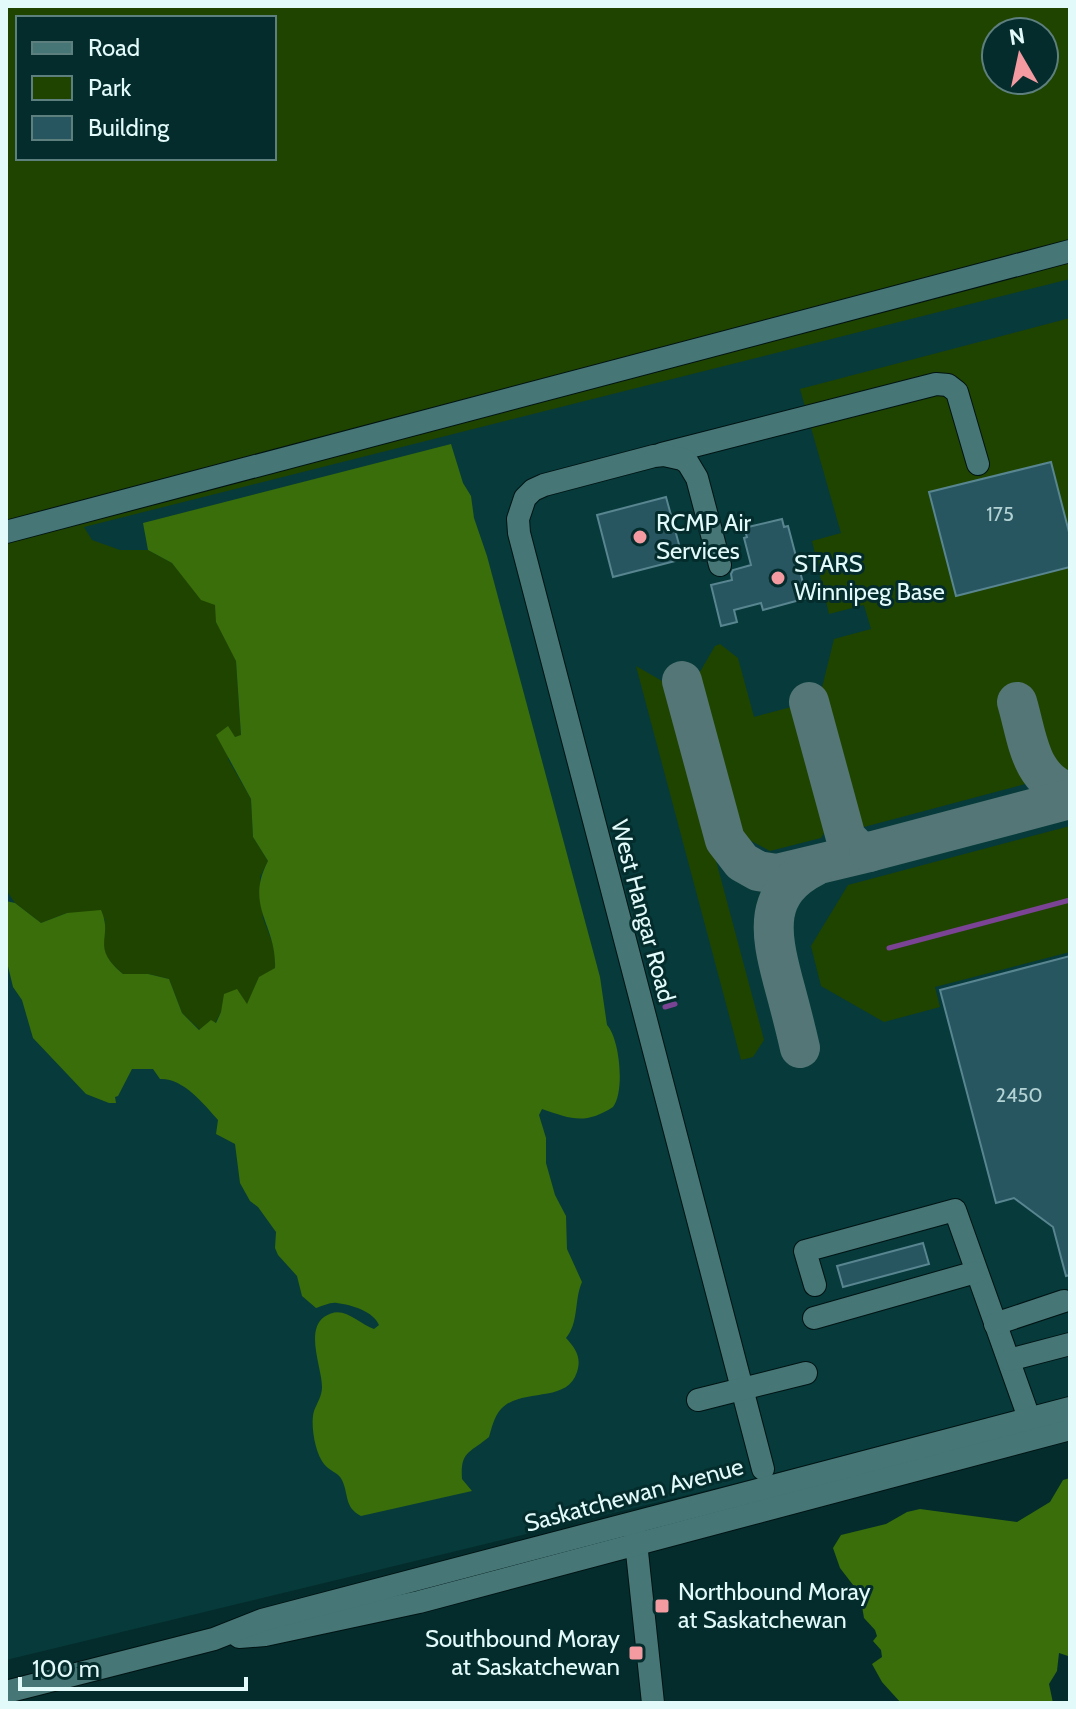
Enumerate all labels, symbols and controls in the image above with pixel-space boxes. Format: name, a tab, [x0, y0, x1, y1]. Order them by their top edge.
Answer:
legend	[16, 16, 276, 160]
north arrow	[980, 16, 1060, 96]
text: N	[1007, 22, 1027, 51]
text: Road	[88, 33, 140, 62]
text: Park	[88, 73, 131, 102]
text: Building	[88, 113, 170, 142]
house number: 175	[986, 502, 1014, 526]
place label: RCMP Air Services	[656, 508, 752, 565]
marker: RCMP Air Services	[631, 528, 649, 546]
place label: STARS Winnipeg Base	[794, 549, 945, 606]
marker: STARS Winnipeg Base	[769, 569, 787, 587]
street label: West Hangar Road	[605, 816, 682, 1005]
house number: 2450	[996, 1083, 1042, 1107]
street label: Saskatchewan Avenue	[521, 1451, 746, 1538]
place label: Northbound Moray at Saskatchewan	[678, 1577, 871, 1634]
marker: Northbound Moray at Saskatchewan	[653, 1597, 671, 1615]
place label: Southbound Moray at Saskatchewan	[425, 1624, 620, 1681]
scale bar	[20, 1641, 246, 1691]
marker: Southbound Moray at Saskatchewan	[627, 1644, 645, 1662]
text: 100 m	[32, 1654, 100, 1683]

